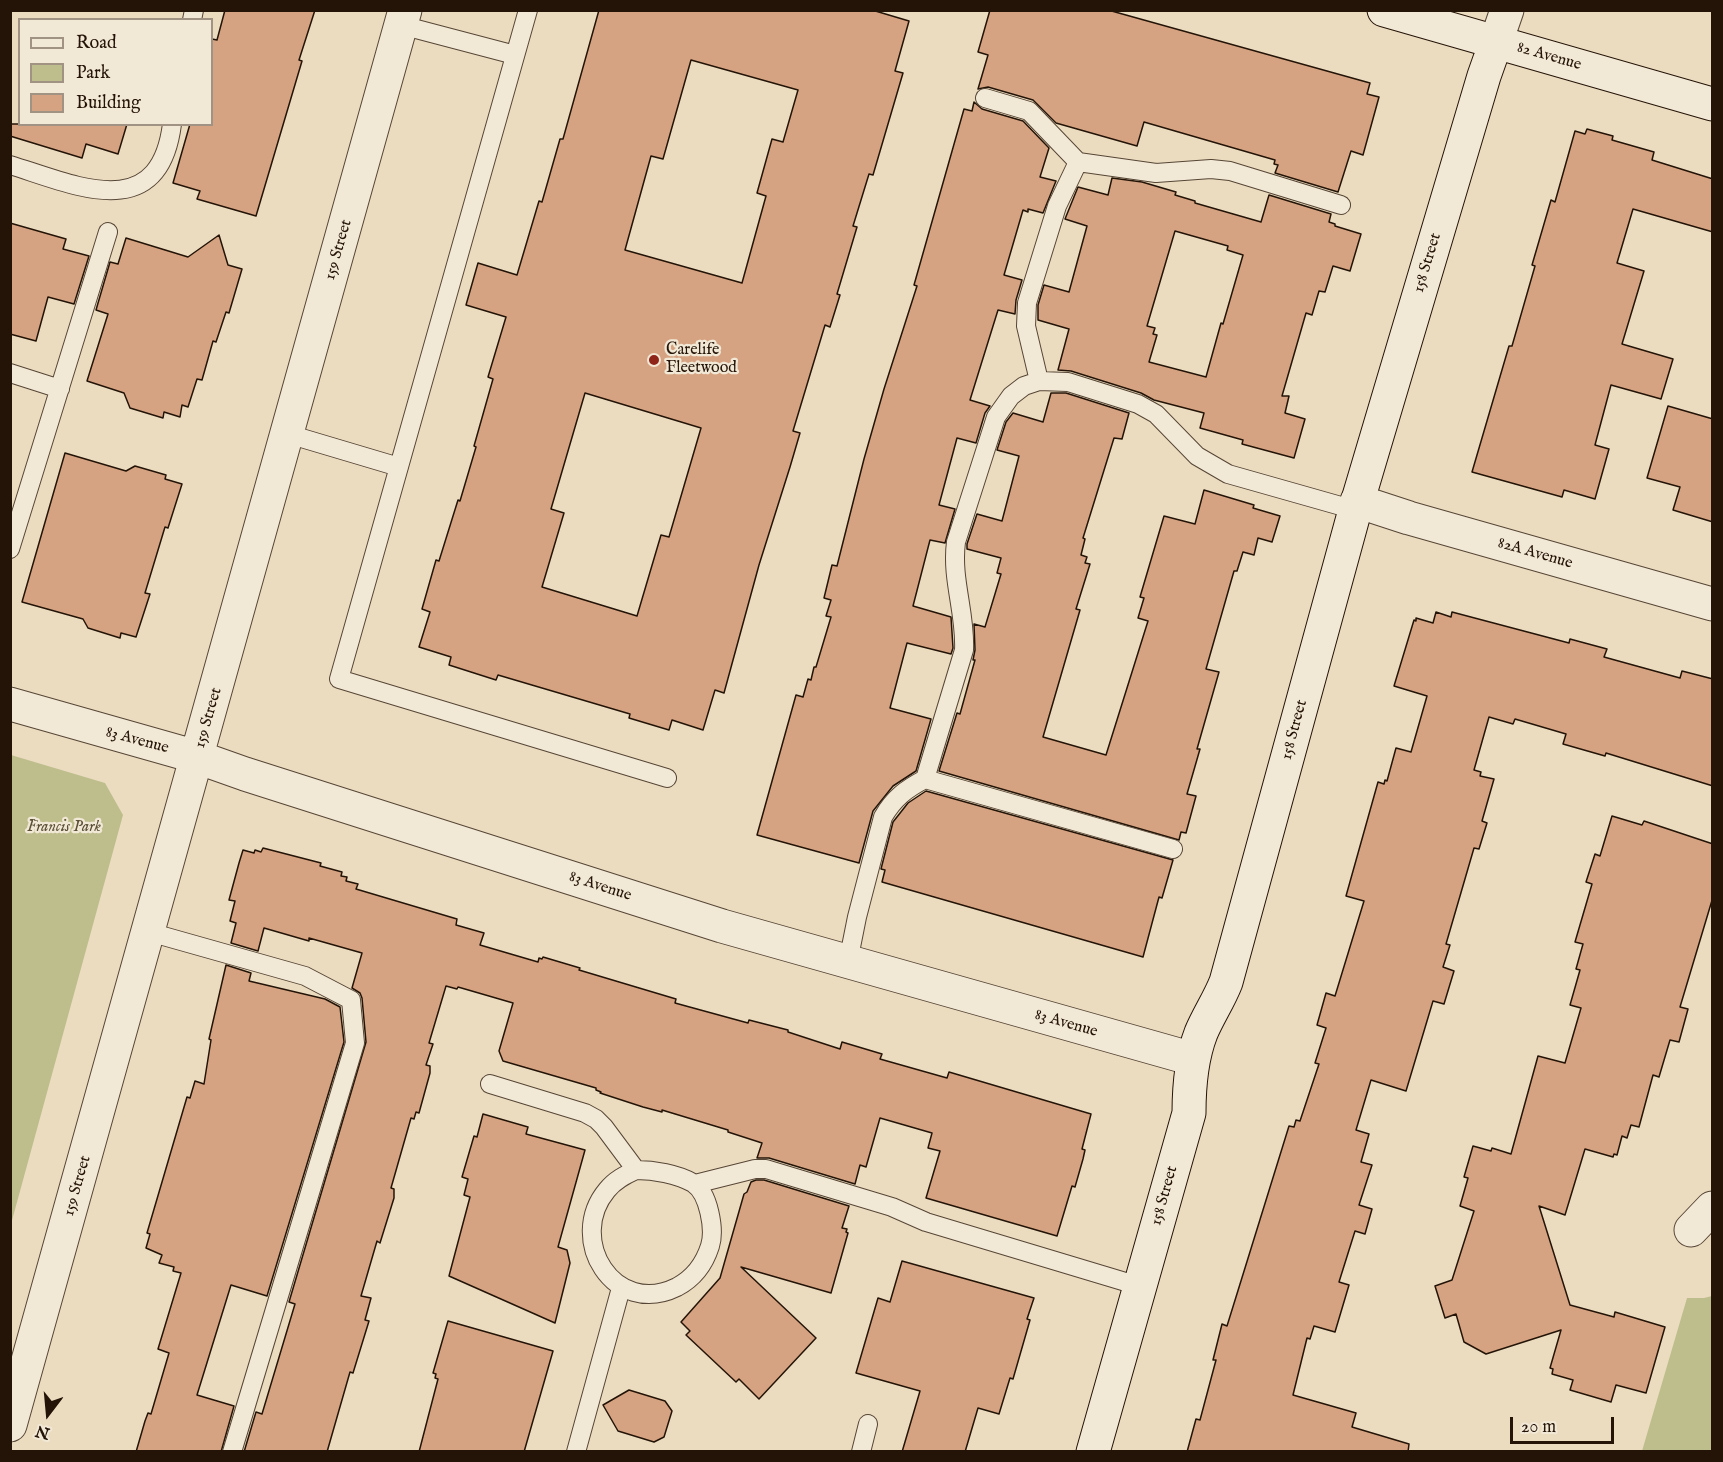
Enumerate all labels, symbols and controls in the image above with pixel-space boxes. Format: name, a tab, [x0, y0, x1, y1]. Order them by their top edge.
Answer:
legend	[18, 18, 213, 126]
text: Road	[76, 32, 117, 55]
street label: 82 Avenue	[1515, 39, 1583, 75]
text: Park	[76, 62, 110, 85]
text: Building	[76, 92, 141, 115]
street label: 159 Street	[321, 218, 357, 282]
street label: 158 Street	[1410, 231, 1446, 295]
place label: Carelife Fleetwood	[666, 341, 737, 379]
marker: Carelife Fleetwood	[647, 353, 661, 367]
street label: 82A Avenue	[1495, 534, 1575, 574]
street label: 159 Street	[191, 686, 227, 750]
street label: 158 Street	[1278, 698, 1312, 762]
street label: 83 Avenue	[103, 723, 171, 759]
park label: Francis Park	[27, 818, 101, 838]
street label: 83 Avenue	[566, 868, 634, 906]
street label: 83 Avenue	[1032, 1006, 1100, 1042]
street label: 159 Street	[60, 1154, 96, 1218]
street label: 158 Street	[1147, 1164, 1183, 1228]
north arrow	[18, 1384, 78, 1444]
scale bar	[1513, 1405, 1616, 1443]
text: 20 m	[1521, 1416, 1556, 1439]
text: N	[34, 1420, 52, 1443]

